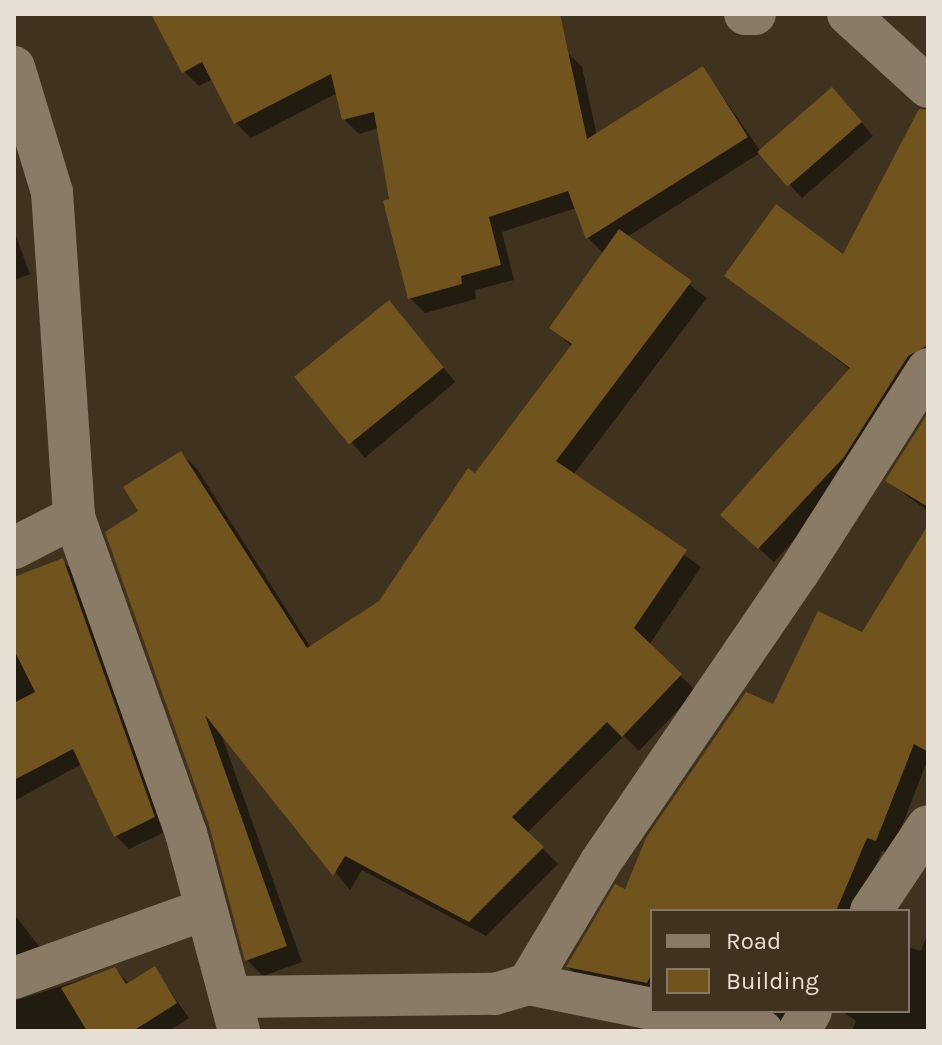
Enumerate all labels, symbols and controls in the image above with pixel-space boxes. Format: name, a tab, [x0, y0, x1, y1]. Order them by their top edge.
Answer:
legend	[650, 909, 910, 1013]
text: Road	[726, 927, 781, 955]
text: Building	[726, 967, 819, 995]

